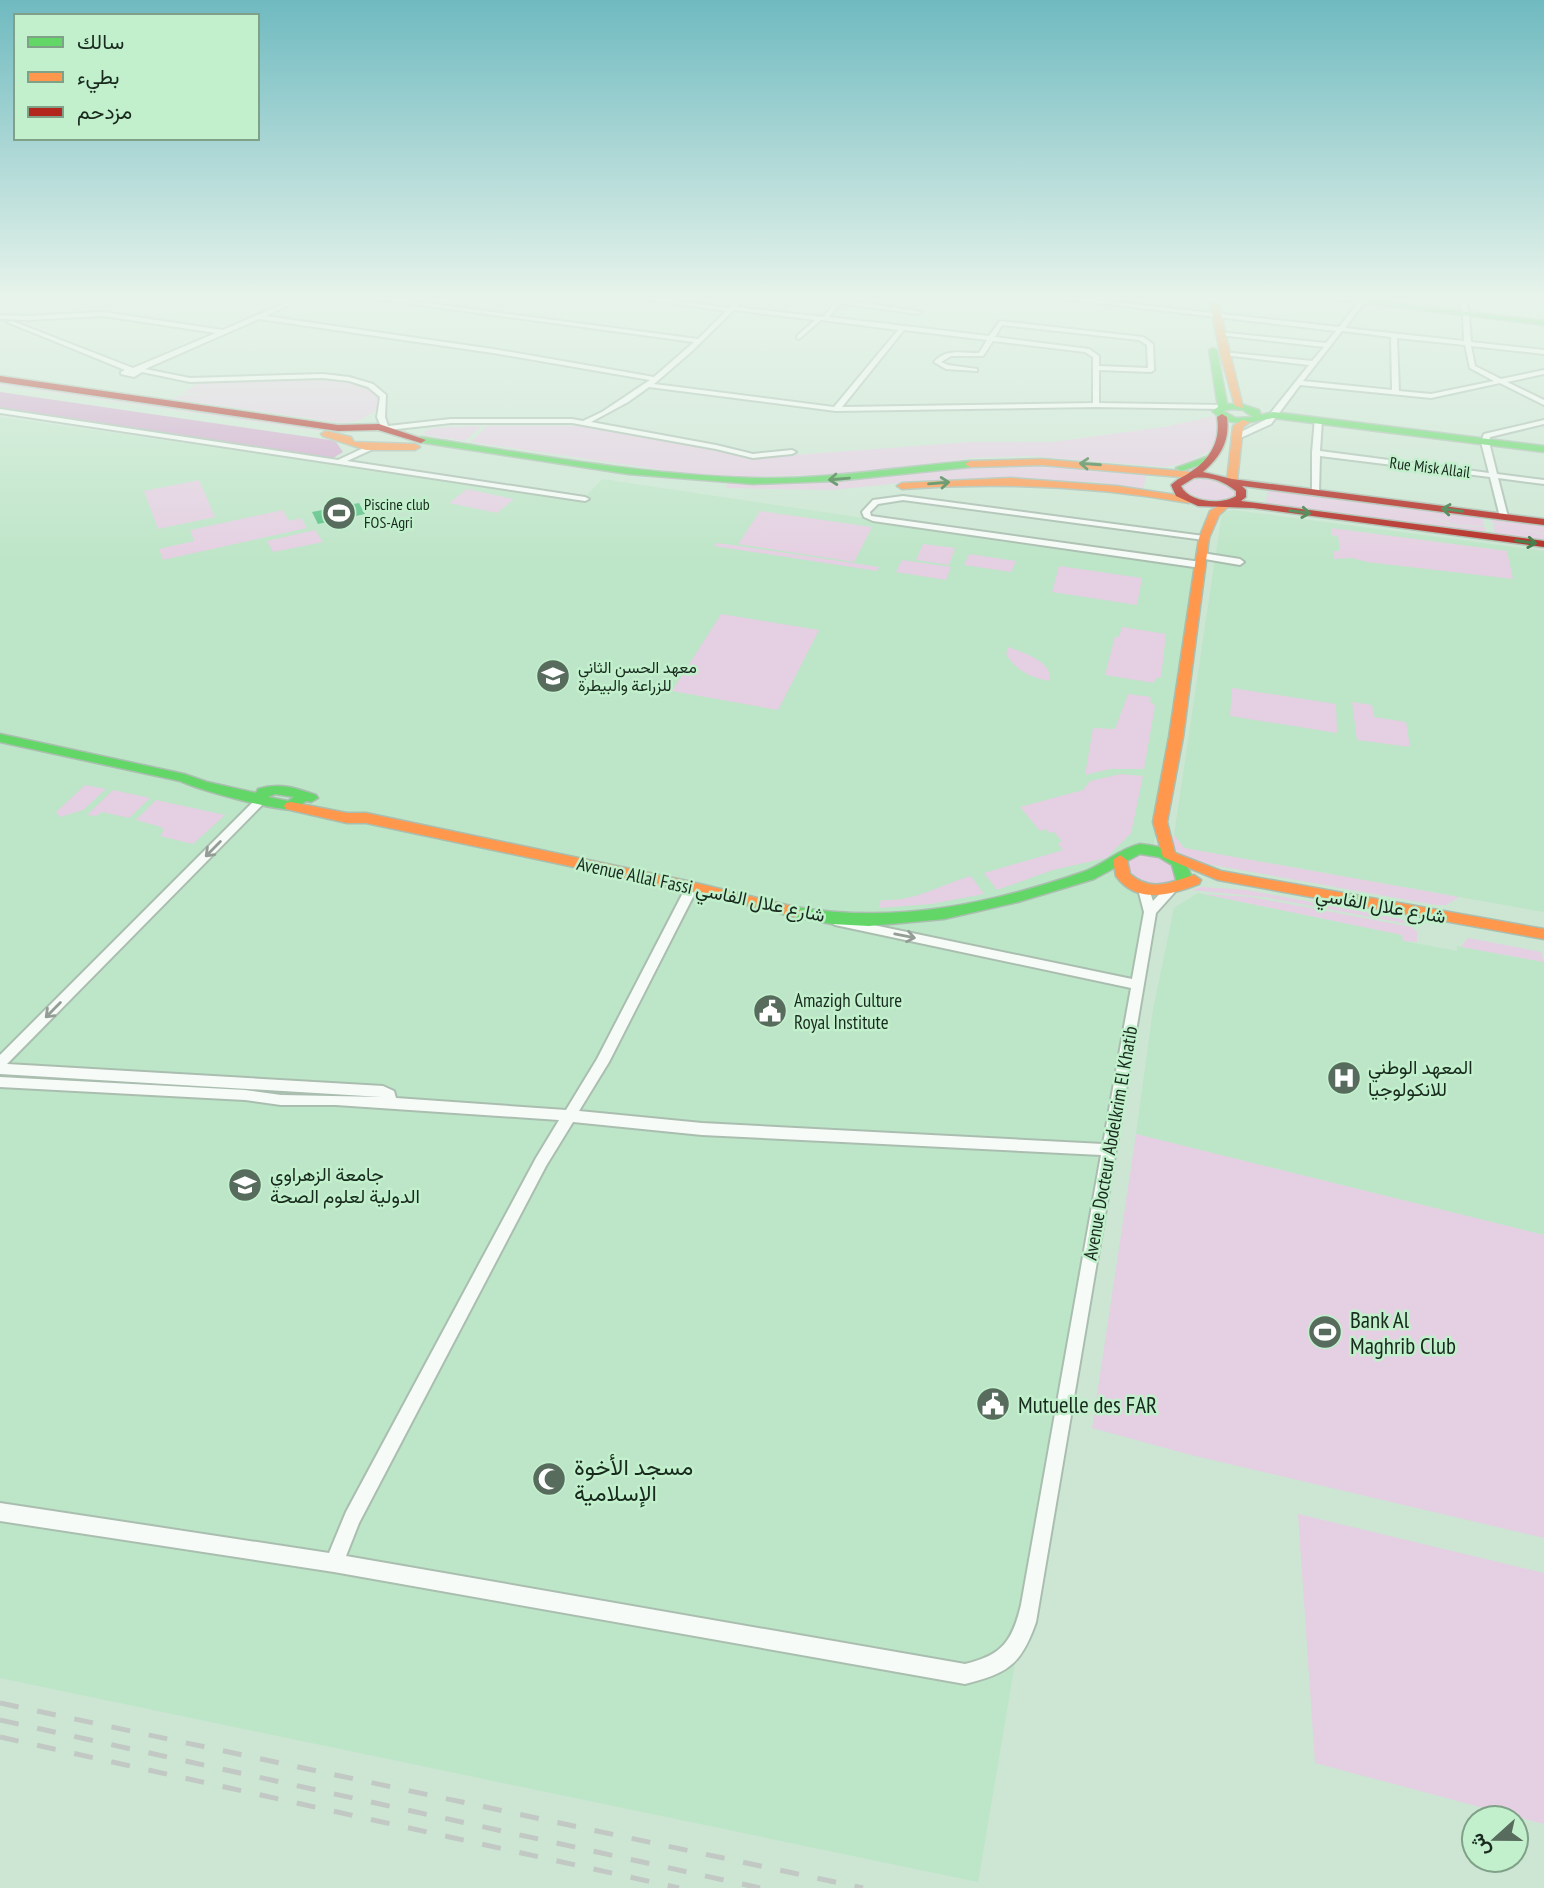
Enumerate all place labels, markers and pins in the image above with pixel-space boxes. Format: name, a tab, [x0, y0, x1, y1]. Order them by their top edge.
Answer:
sports icon: Piscine club FOS-Agri	[320, 494, 358, 532]
place label: Piscine club FOS-Agri	[364, 494, 430, 532]
school or university icon: معهد الحسن الثاني للزراعة والبيطرة	[534, 657, 572, 695]
place label: معهد الحسن الثاني للزراعة والبيطرة	[578, 657, 697, 696]
place label: Amazigh Culture Royal Institute	[794, 988, 902, 1034]
public building icon: Amazigh Culture Royal Institute	[751, 992, 789, 1030]
place label: المعهد الوطني للانكولوجيا	[1368, 1055, 1473, 1101]
hospital icon: المعهد الوطني للانكولوجيا	[1325, 1059, 1363, 1097]
place label: جامعة الزهراوي الدولية لعلوم الصحة	[270, 1162, 420, 1209]
school or university icon: جامعة الزهراوي الدولية لعلوم الصحة	[226, 1166, 264, 1204]
place label: Bank Al Maghrib Club	[1350, 1305, 1456, 1360]
sports icon: Bank Al Maghrib Club	[1306, 1313, 1344, 1351]
public building icon: Mutuelle des FAR	[974, 1385, 1012, 1423]
place label: Mutuelle des FAR	[1018, 1390, 1157, 1419]
place label: مسجد الأخوة الإسلامية	[574, 1452, 693, 1508]
mosque icon: مسجد الأخوة الإسلامية	[530, 1460, 568, 1498]

